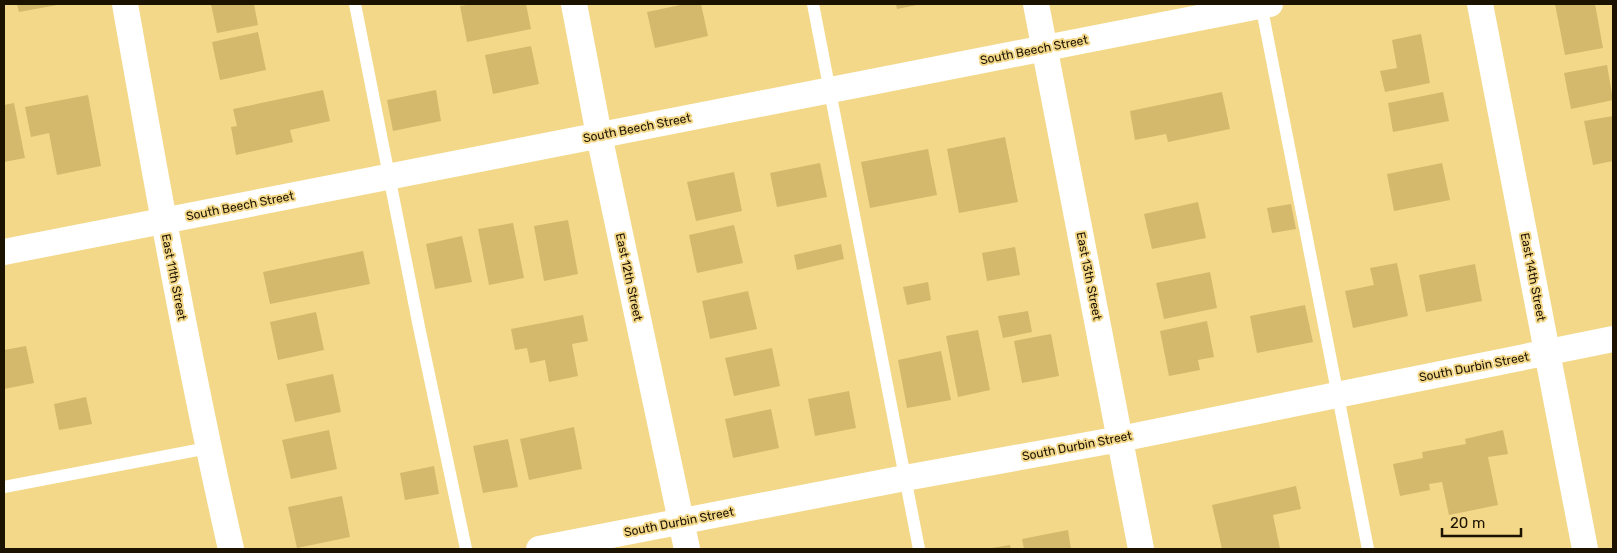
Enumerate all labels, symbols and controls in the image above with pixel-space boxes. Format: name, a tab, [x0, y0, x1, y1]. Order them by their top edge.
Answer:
street label: South Beech Street	[979, 33, 1089, 67]
street label: South Beech Street	[582, 111, 692, 145]
street label: South Beech Street	[185, 189, 295, 223]
street label: East 13th Street	[1074, 231, 1104, 322]
street label: East 12th Street	[613, 232, 645, 323]
street label: East 14th Street	[1518, 232, 1549, 323]
street label: East 11th Street	[159, 233, 189, 322]
street label: South Durbin Street	[1418, 349, 1530, 385]
street label: South Durbin Street	[1021, 428, 1133, 464]
street label: South Durbin Street	[623, 504, 735, 540]
scale bar	[1442, 506, 1521, 538]
text: 20 m	[1450, 514, 1485, 532]

